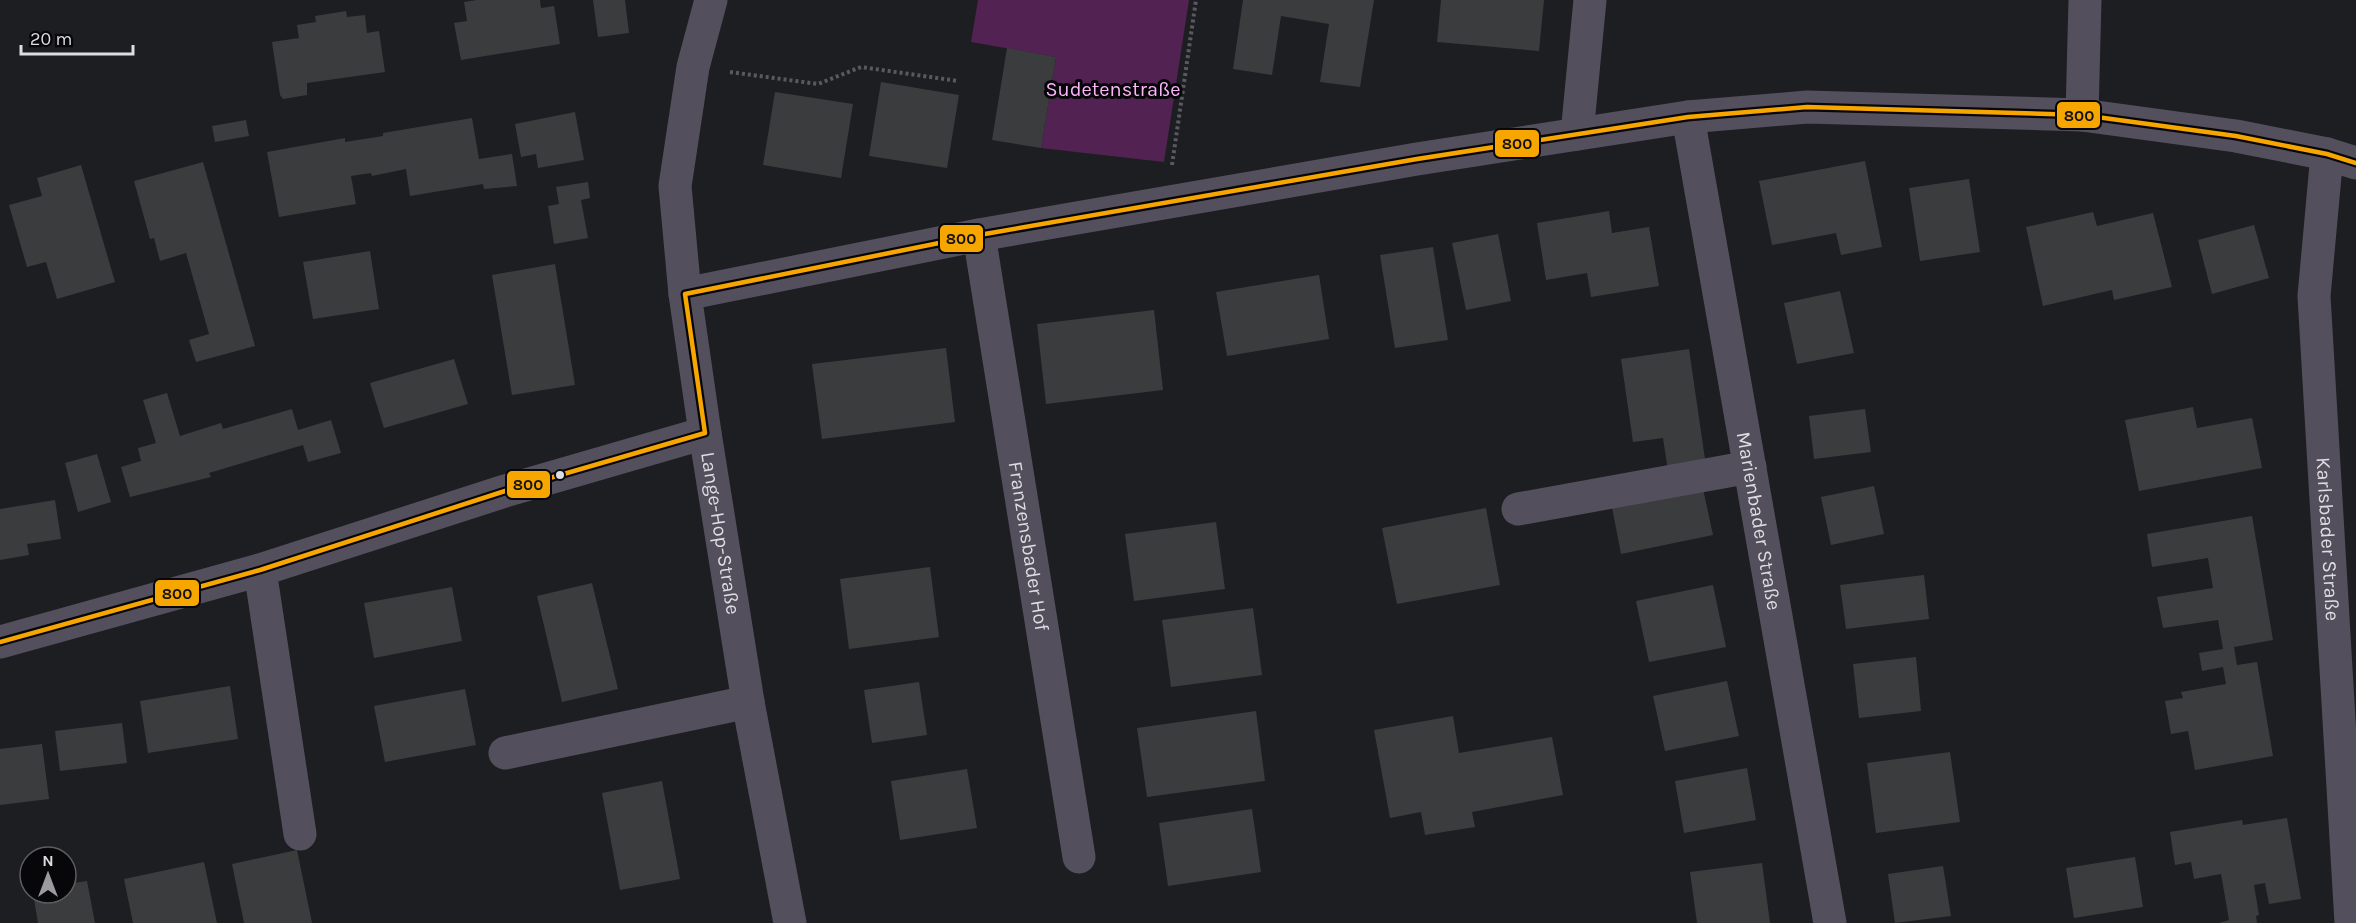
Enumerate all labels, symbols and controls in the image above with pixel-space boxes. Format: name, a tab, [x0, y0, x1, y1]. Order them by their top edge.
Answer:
scale bar	[21, 18, 134, 56]
text: 20 m	[30, 28, 72, 50]
park label: Sudetenstraße	[1046, 78, 1181, 101]
line badge: 800	[2056, 101, 2101, 129]
text: 800	[2064, 106, 2094, 125]
line badge: 800	[1494, 129, 1540, 158]
text: 800	[1502, 134, 1532, 153]
line badge: 800	[939, 224, 984, 253]
text: 800	[946, 229, 976, 248]
street label: Marienbader Straße	[1732, 430, 1786, 612]
street label: Lange-Hop-Straße	[696, 450, 745, 616]
street label: Karlsbader Straße	[2312, 456, 2344, 622]
street label: Franzensbader Hof	[1004, 460, 1053, 633]
unlabelled marker	[554, 469, 566, 481]
line badge: 800	[506, 470, 551, 499]
text: 800	[513, 475, 543, 494]
line badge: 800	[154, 579, 200, 607]
text: 800	[162, 584, 192, 603]
north arrow	[18, 845, 78, 905]
text: N	[42, 851, 54, 870]

